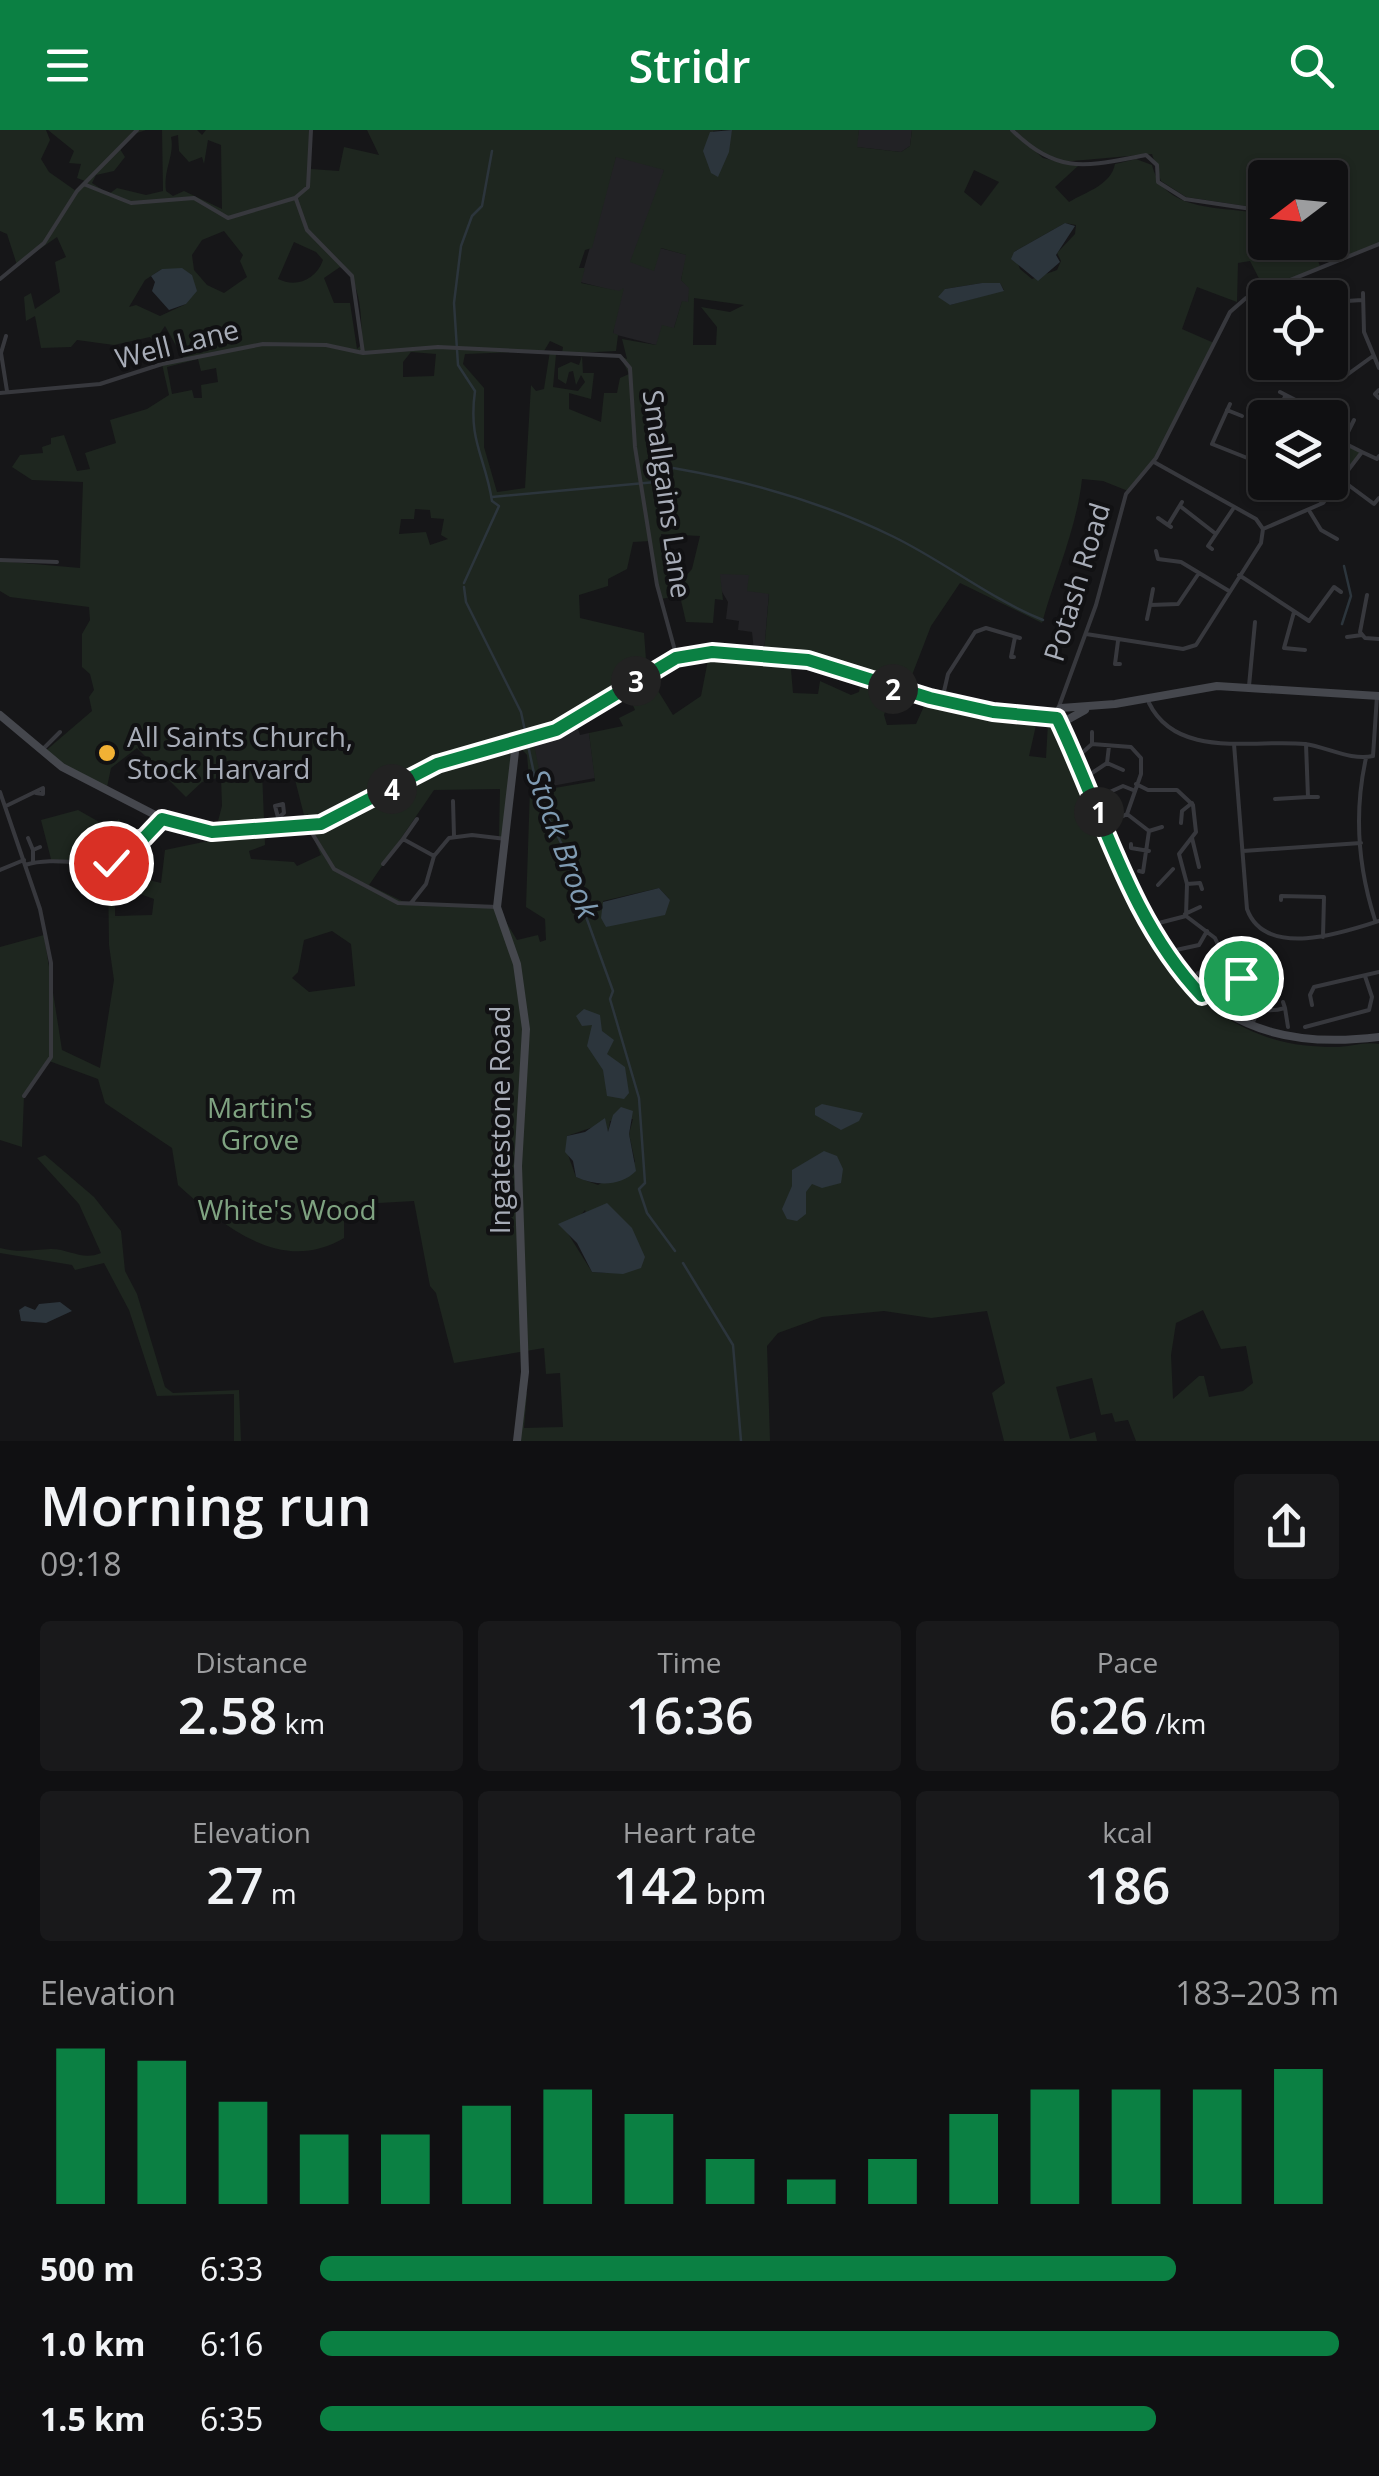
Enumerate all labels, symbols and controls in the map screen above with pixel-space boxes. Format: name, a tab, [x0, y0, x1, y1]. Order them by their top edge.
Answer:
text: Stridr	[629, 35, 750, 96]
icon: menu	[40, 38, 95, 93]
icon: search	[1284, 38, 1339, 93]
north arrow	[1248, 160, 1348, 260]
map controls	[1248, 160, 1348, 500]
button: locate	[1248, 280, 1348, 380]
street label: Well Lane	[111, 309, 243, 377]
street label: Smallgains Lane	[635, 387, 701, 600]
button: layers	[1248, 400, 1348, 500]
street label: Potash Road	[1034, 498, 1118, 666]
pin: 3	[611, 656, 661, 706]
text: 3	[628, 662, 644, 700]
pin: 2	[868, 664, 918, 714]
text: 2	[885, 670, 901, 708]
place label: All Saints Church, Stock Harvard	[127, 717, 353, 787]
marker: All Saints Church, Stock Harvard	[96, 742, 118, 764]
water label: Stock Brook	[517, 763, 610, 925]
pin: 4	[367, 764, 417, 814]
text: 4	[384, 770, 400, 808]
pin: 1	[1074, 787, 1124, 837]
text: 1	[1091, 793, 1107, 831]
pin	[69, 821, 154, 906]
icon: check	[84, 836, 139, 891]
pin	[1199, 936, 1284, 1021]
icon: arrive	[1214, 951, 1269, 1006]
street label: Ingatestone Road	[480, 1006, 518, 1234]
park label: Martin's Grove	[207, 1088, 313, 1158]
park label: White's Wood	[197, 1190, 377, 1228]
text: Morning run	[40, 1467, 372, 1542]
button: share	[1234, 1474, 1339, 1579]
text: 09:18	[40, 1542, 122, 1585]
text: Distance	[195, 1643, 308, 1681]
text: Time	[657, 1643, 722, 1681]
text: Pace	[1097, 1643, 1158, 1681]
text: 2.58	[178, 1681, 277, 1749]
text: 16:36	[625, 1681, 754, 1749]
text: 6:26	[1049, 1681, 1148, 1749]
text: km	[277, 1704, 325, 1742]
text: /km	[1148, 1704, 1206, 1742]
text: Elevation	[192, 1813, 311, 1851]
text: Heart rate	[623, 1813, 756, 1851]
text: kcal	[1102, 1813, 1153, 1851]
text: 27	[206, 1851, 263, 1919]
text: 142	[613, 1851, 699, 1919]
text: 186	[1085, 1851, 1170, 1919]
text: m	[263, 1874, 297, 1912]
text: bpm	[699, 1874, 766, 1912]
text: Elevation	[40, 1971, 176, 2014]
text: 183–203 m	[1175, 1971, 1339, 2014]
text: 500 m	[40, 2247, 135, 2290]
text: 6:33	[200, 2247, 263, 2290]
text: 1.0 km	[40, 2322, 145, 2365]
text: 6:16	[200, 2322, 263, 2365]
text: 1.5 km	[40, 2397, 145, 2440]
text: 6:35	[200, 2397, 263, 2440]

